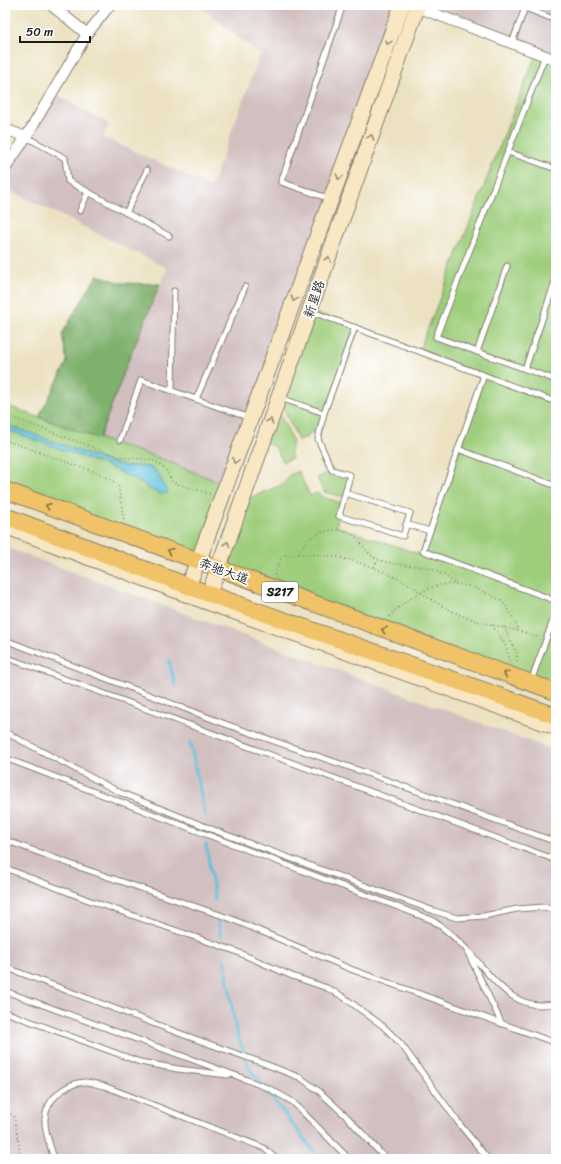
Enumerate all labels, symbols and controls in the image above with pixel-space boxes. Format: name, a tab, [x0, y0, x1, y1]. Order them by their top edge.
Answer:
scale bar	[20, 18, 90, 44]
text: 50 m	[26, 21, 53, 43]
one-way arrow	[385, 38, 393, 45]
one-way arrow	[366, 133, 375, 140]
one-way arrow	[335, 173, 343, 180]
one-way arrow	[323, 256, 331, 263]
street label: 新星路	[297, 277, 331, 321]
one-way arrow	[291, 295, 299, 302]
one-way arrow	[266, 418, 274, 425]
one-way arrow	[232, 457, 240, 464]
one-way arrow	[45, 503, 52, 511]
one-way arrow	[222, 540, 231, 547]
one-way arrow	[167, 548, 174, 556]
street label: 奔驰大道	[196, 551, 252, 591]
road number: S217	[262, 582, 298, 602]
one-way arrow	[381, 626, 388, 634]
one-way arrow	[503, 671, 510, 679]

